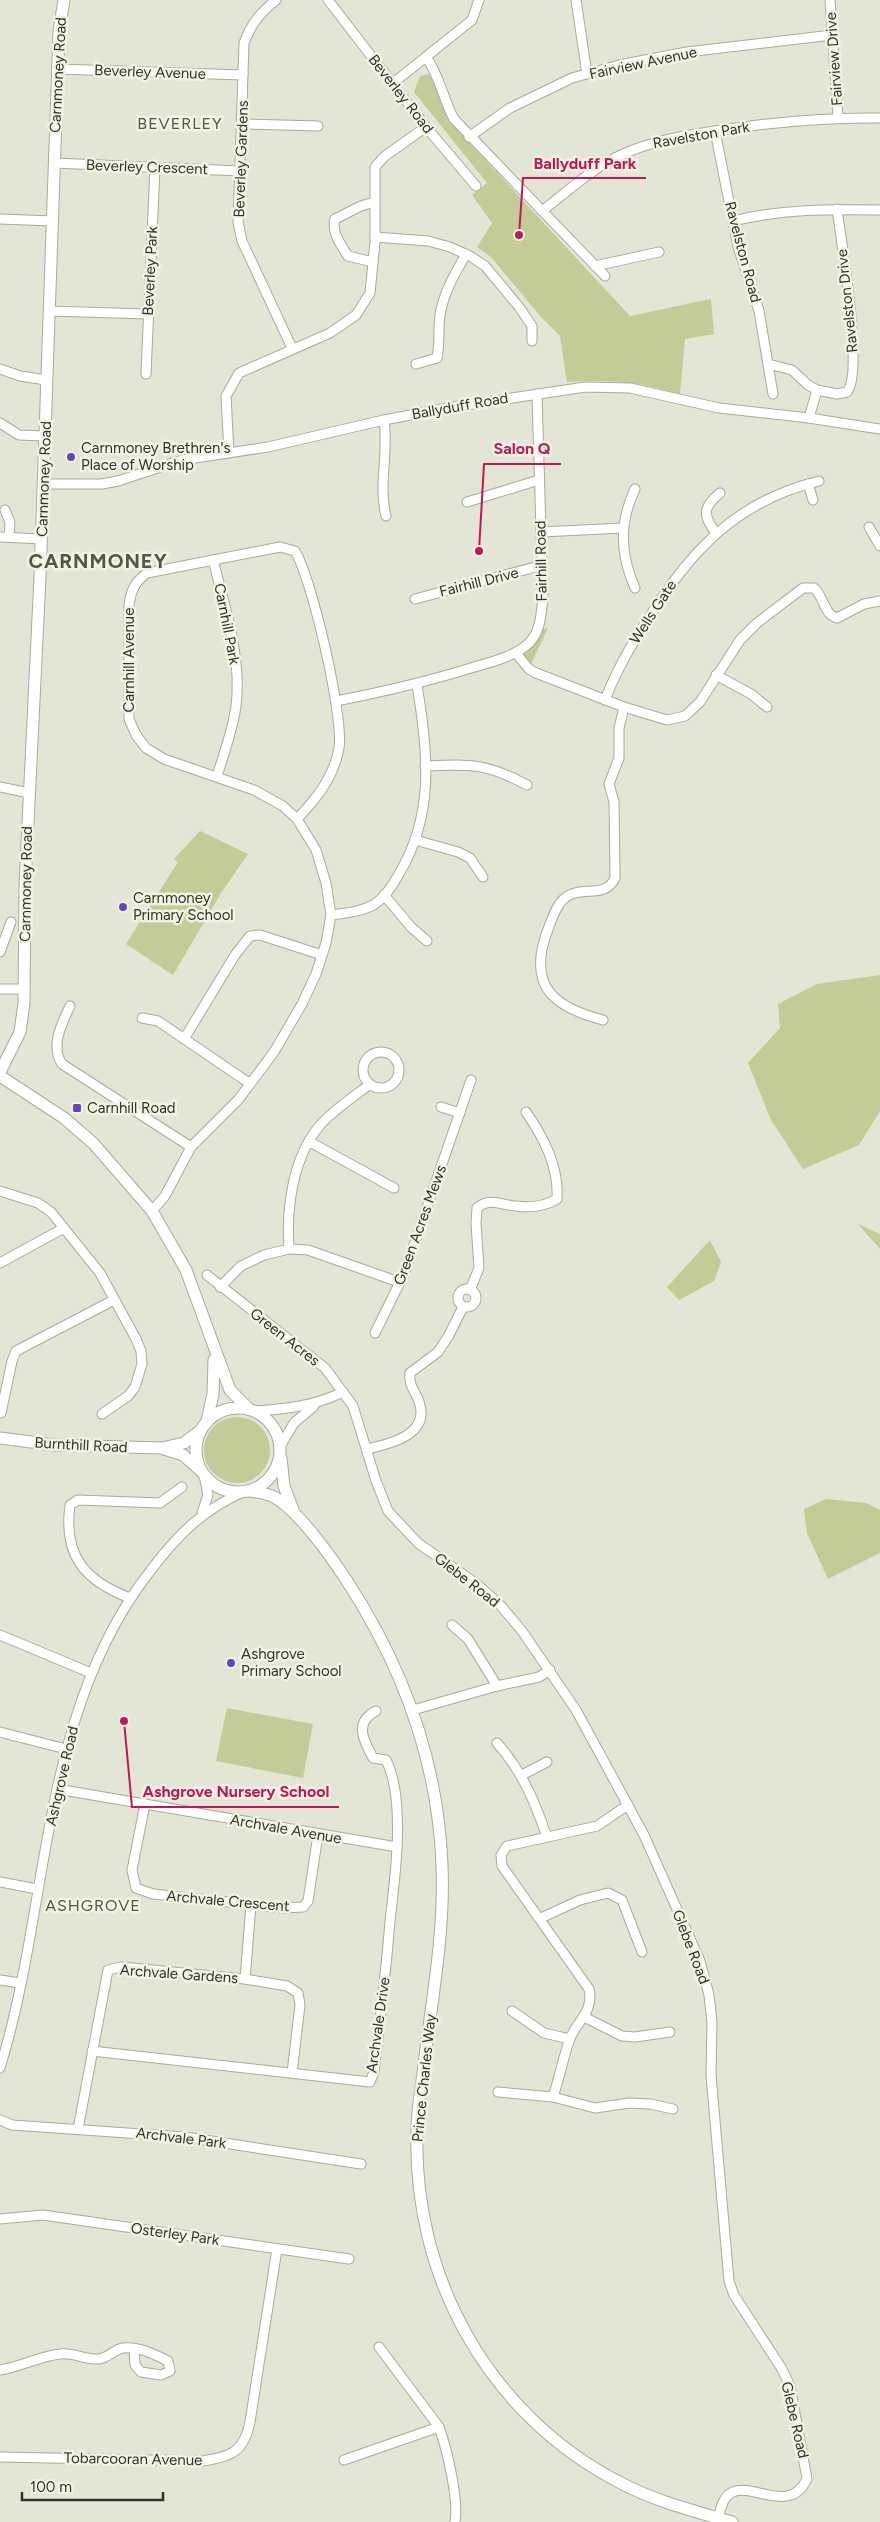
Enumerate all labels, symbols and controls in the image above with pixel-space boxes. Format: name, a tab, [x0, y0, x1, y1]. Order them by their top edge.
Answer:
street label: Fairview Drive	[822, 12, 846, 106]
street label: Carnmoney Road	[46, 17, 70, 133]
street label: Fairview Avenue	[587, 43, 699, 83]
street label: Beverley Road	[365, 51, 437, 137]
street label: Beverley Avenue	[94, 61, 206, 83]
street label: Beverley Gardens	[230, 100, 252, 218]
district label: BEVERLEY	[137, 114, 223, 133]
street label: Ravelston Park	[651, 118, 752, 152]
callout: Ballyduff Park	[523, 147, 646, 178]
text: Ballyduff Park	[534, 154, 637, 173]
street label: Beverley Crescent	[86, 156, 209, 178]
street label: Ravelston Road	[721, 199, 765, 305]
street label: Beverley Park	[139, 225, 161, 316]
street label: Ravelston Drive	[833, 248, 861, 354]
street label: Ballyduff Road	[410, 389, 510, 423]
street label: Carnmoney Road	[33, 421, 55, 537]
callout: Salon Q	[484, 433, 561, 464]
place label: Carnmoney Brethren's Place of Worship	[81, 439, 230, 474]
text: Salon Q	[494, 439, 551, 458]
marker: Carnmoney Brethren's Place of Worship	[65, 451, 77, 463]
street label: Fairhill Road	[531, 520, 551, 602]
district label: CARNMONEY	[28, 549, 168, 573]
street label: Fairhill Drive	[437, 563, 521, 601]
street label: Wells Gate	[626, 577, 680, 647]
street label: Carnhill Park	[210, 582, 244, 667]
street label: Carnhill Avenue	[120, 608, 138, 712]
street label: Carnmoney Road	[16, 826, 36, 942]
place label: Carnmoney Primary School	[133, 889, 234, 924]
marker: Carnmoney Primary School	[117, 901, 129, 913]
place label: Carnhill Road	[87, 1099, 176, 1117]
marker: Carnhill Road	[71, 1102, 83, 1114]
street label: Green Acres Mews	[390, 1162, 450, 1288]
street label: Green Acres	[247, 1304, 323, 1370]
street label: Burnthill Road	[34, 1434, 128, 1456]
street label: Glebe Road	[431, 1549, 503, 1611]
place label: Ashgrove Primary School	[241, 1645, 342, 1680]
marker: Ashgrove Primary School	[225, 1657, 237, 1669]
street label: Ashgrove Road	[42, 1724, 82, 1828]
callout: Ashgrove Nursery School	[132, 1776, 339, 1807]
text: Ashgrove Nursery School	[143, 1782, 330, 1801]
street label: Archvale Avenue	[229, 1810, 343, 1848]
street label: Archvale Crescent	[166, 1887, 291, 1915]
district label: ASHGROVE	[45, 1896, 141, 1915]
street label: Glebe Road	[669, 1907, 713, 1987]
street label: Archvale Gardens	[119, 1961, 239, 1987]
street label: Archvale Drive	[362, 1976, 394, 2074]
street label: Prince Charles Way	[408, 2013, 440, 2143]
street label: Archvale Park	[135, 2124, 228, 2153]
street label: Osterley Park	[130, 2219, 221, 2249]
street label: Glebe Road	[777, 2380, 813, 2460]
street label: Tobarcooran Avenue	[64, 2449, 202, 2469]
scale bar	[22, 2470, 164, 2502]
text: 100 m	[30, 2478, 72, 2496]

